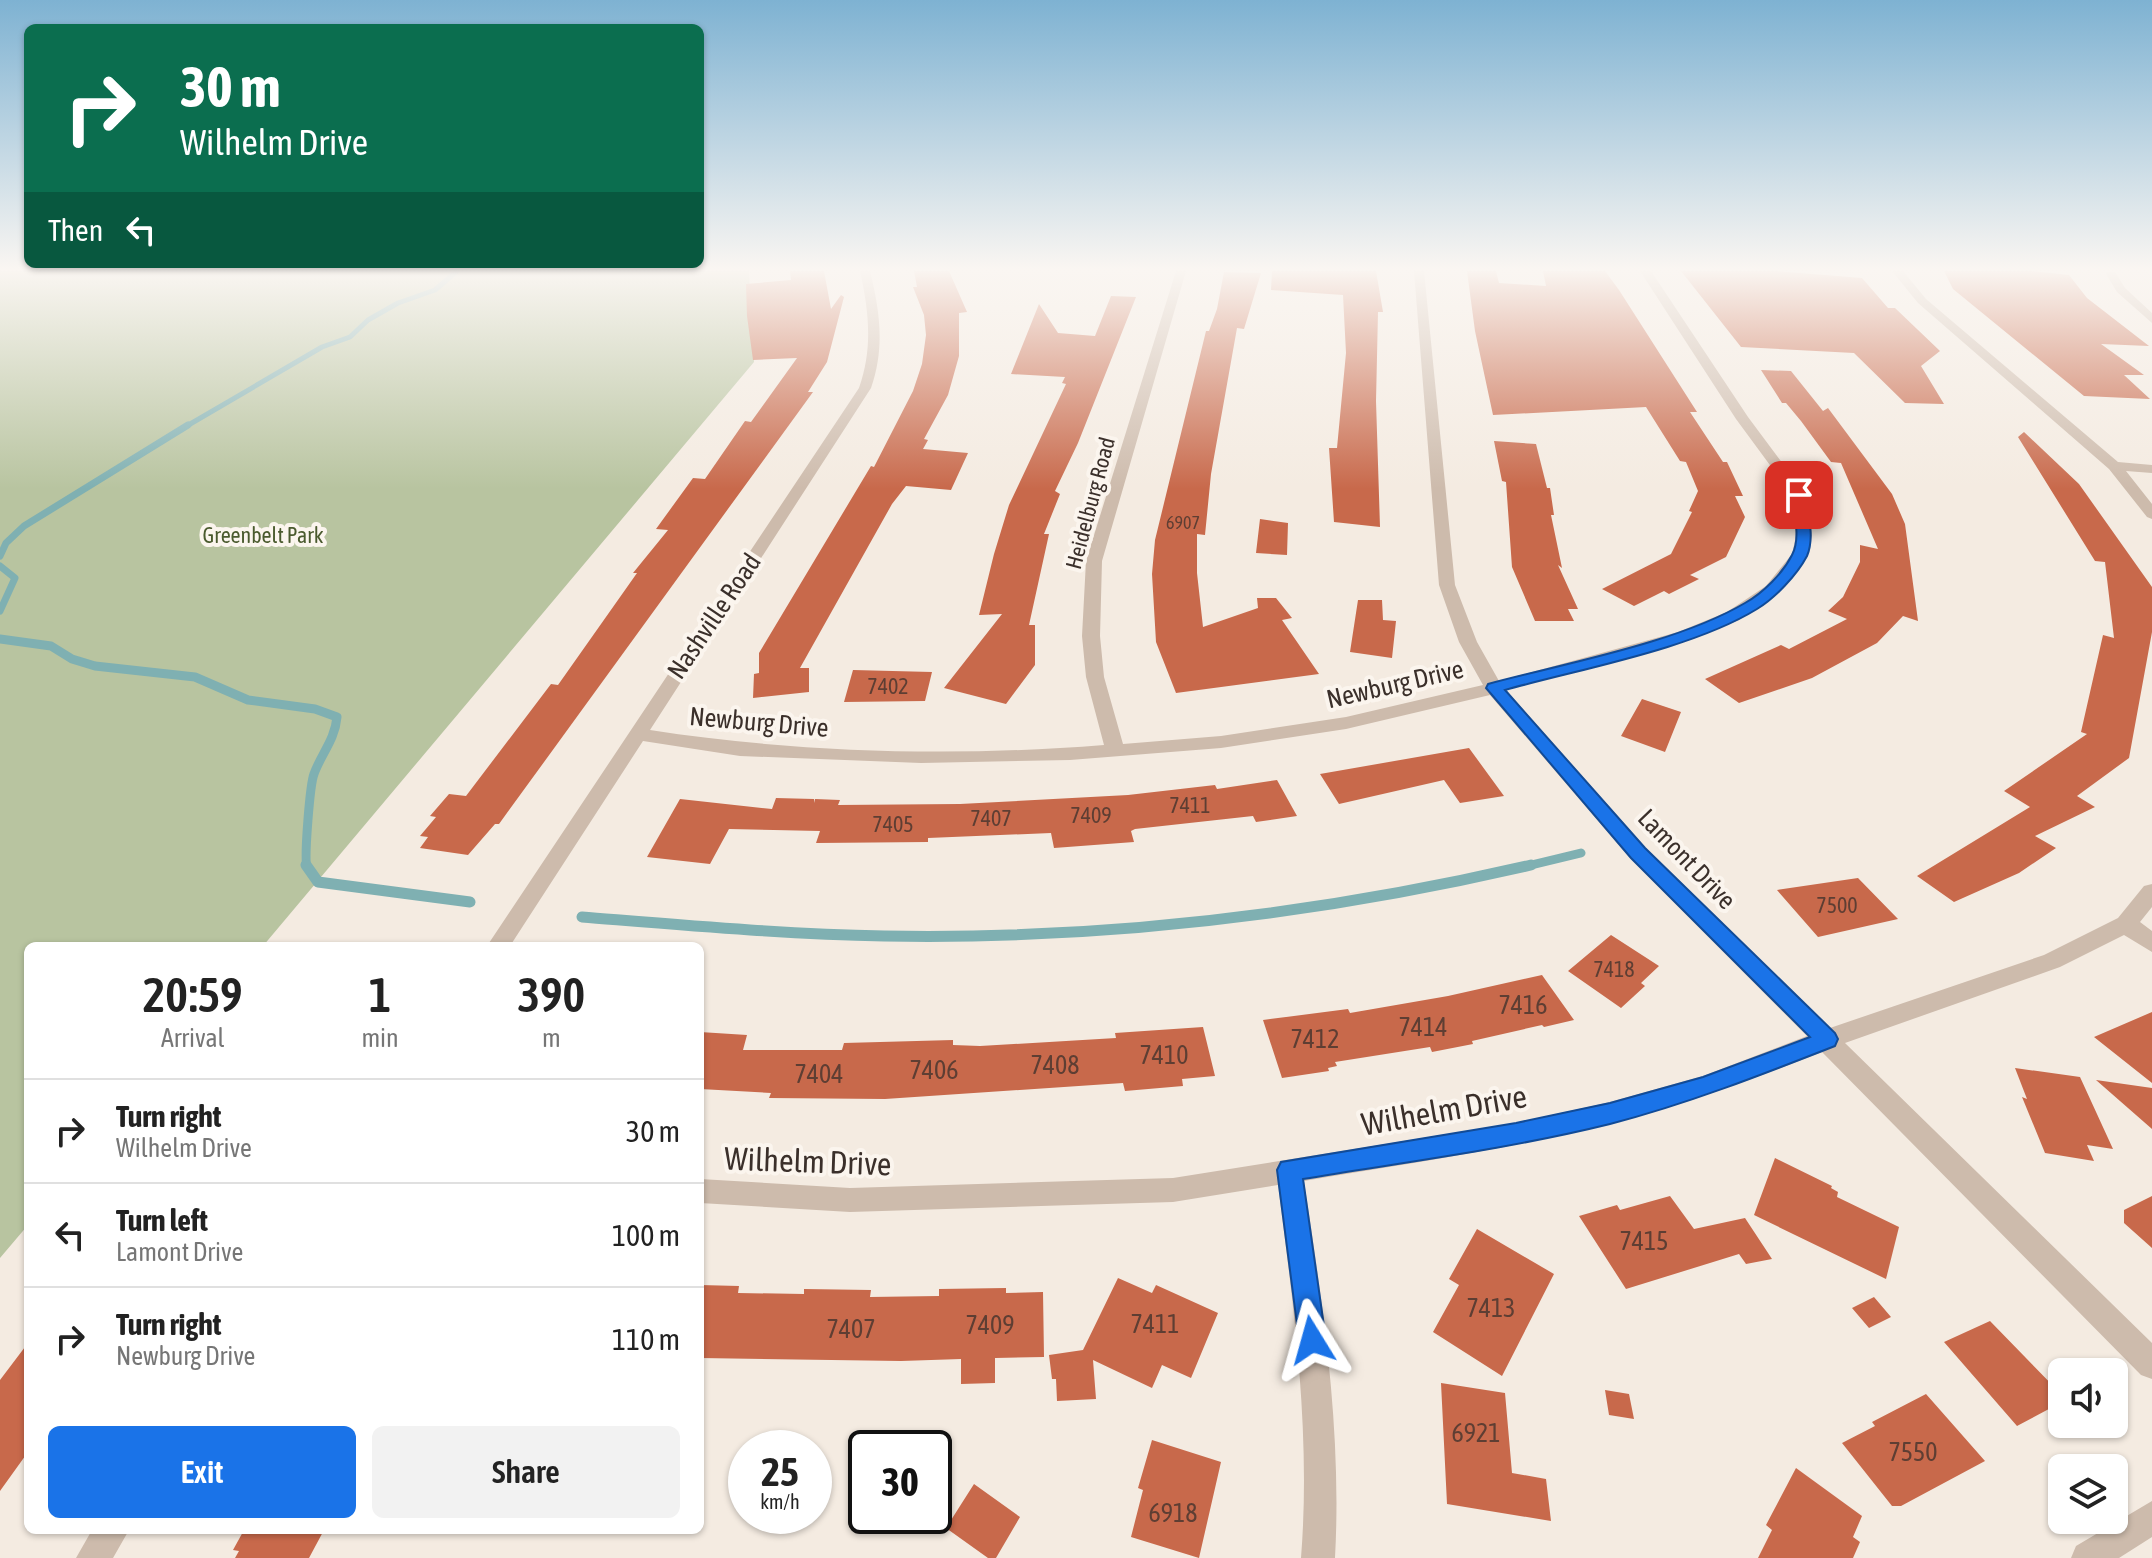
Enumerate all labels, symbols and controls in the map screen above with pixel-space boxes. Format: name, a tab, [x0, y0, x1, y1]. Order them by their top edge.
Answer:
text: 30 m	[180, 55, 281, 119]
icon: right	[48, 56, 152, 160]
text: Wilhelm Drive	[180, 121, 368, 163]
icon: left	[119, 208, 163, 252]
text: Then	[48, 213, 103, 247]
street label: Heidelburg Road	[1060, 434, 1120, 572]
pin	[1765, 461, 1833, 529]
icon: arrive	[1777, 473, 1821, 517]
house number: 6907	[1166, 512, 1200, 533]
park label: Greenbelt Park	[202, 522, 324, 548]
street label: Nashville Road	[661, 548, 767, 684]
street label: Newburg Drive	[1324, 654, 1466, 714]
house number: 7402	[867, 673, 909, 699]
street label: Newburg Drive	[688, 701, 830, 743]
house number: 7411	[1169, 792, 1211, 818]
house number: 7409	[1070, 802, 1112, 828]
street label: Lamont Drive	[1632, 803, 1742, 915]
house number: 7407	[970, 805, 1012, 831]
house number: 7405	[872, 811, 914, 837]
house number: 7500	[1816, 892, 1858, 918]
house number: 7418	[1593, 956, 1635, 982]
text: 20:59	[143, 967, 243, 1022]
text: 1	[369, 967, 391, 1022]
text: 390	[518, 967, 585, 1022]
house number: 7416	[1499, 990, 1547, 1020]
house number: 7414	[1399, 1012, 1447, 1042]
text: Arrival	[161, 1023, 224, 1053]
text: min	[361, 1023, 399, 1053]
text: m	[542, 1023, 561, 1053]
house number: 7412	[1291, 1024, 1339, 1054]
house number: 7410	[1140, 1040, 1188, 1070]
house number: 7408	[1031, 1050, 1079, 1080]
house number: 7406	[910, 1055, 958, 1085]
house number: 7404	[795, 1059, 843, 1089]
street label: Wilhelm Drive	[1359, 1077, 1529, 1143]
text: Turn right	[116, 1099, 222, 1133]
icon: right	[48, 1109, 92, 1153]
text: 30 m	[626, 1114, 680, 1148]
text: Wilhelm Drive	[116, 1133, 252, 1163]
street label: Wilhelm Drive	[724, 1140, 892, 1182]
text: Turn left	[116, 1203, 208, 1237]
icon: left	[48, 1213, 92, 1257]
text: 100 m	[612, 1218, 680, 1252]
house number: 7415	[1620, 1226, 1668, 1256]
text: Lamont Drive	[116, 1237, 243, 1267]
house number: 7413	[1467, 1293, 1515, 1323]
position arrow	[1270, 1298, 1354, 1382]
text: Turn right	[116, 1307, 222, 1341]
house number: 7411	[1131, 1309, 1179, 1339]
house number: 7409	[966, 1310, 1014, 1340]
house number: 7407	[827, 1314, 875, 1344]
icon: right	[48, 1317, 92, 1361]
text: 110 m	[612, 1322, 680, 1356]
text: Newburg Drive	[116, 1341, 255, 1371]
map controls	[2048, 1358, 2128, 1534]
button: sound	[2048, 1358, 2128, 1438]
house number: 6921	[1452, 1418, 1500, 1448]
button: Exit	[48, 1426, 356, 1518]
button: Share	[372, 1426, 680, 1518]
speed limit sign: 30	[848, 1430, 952, 1534]
house number: 7550	[1889, 1437, 1937, 1467]
text: 25	[761, 1449, 799, 1494]
button: layers	[2048, 1454, 2128, 1534]
text: km/h	[760, 1490, 800, 1513]
house number: 6918	[1149, 1498, 1197, 1528]

